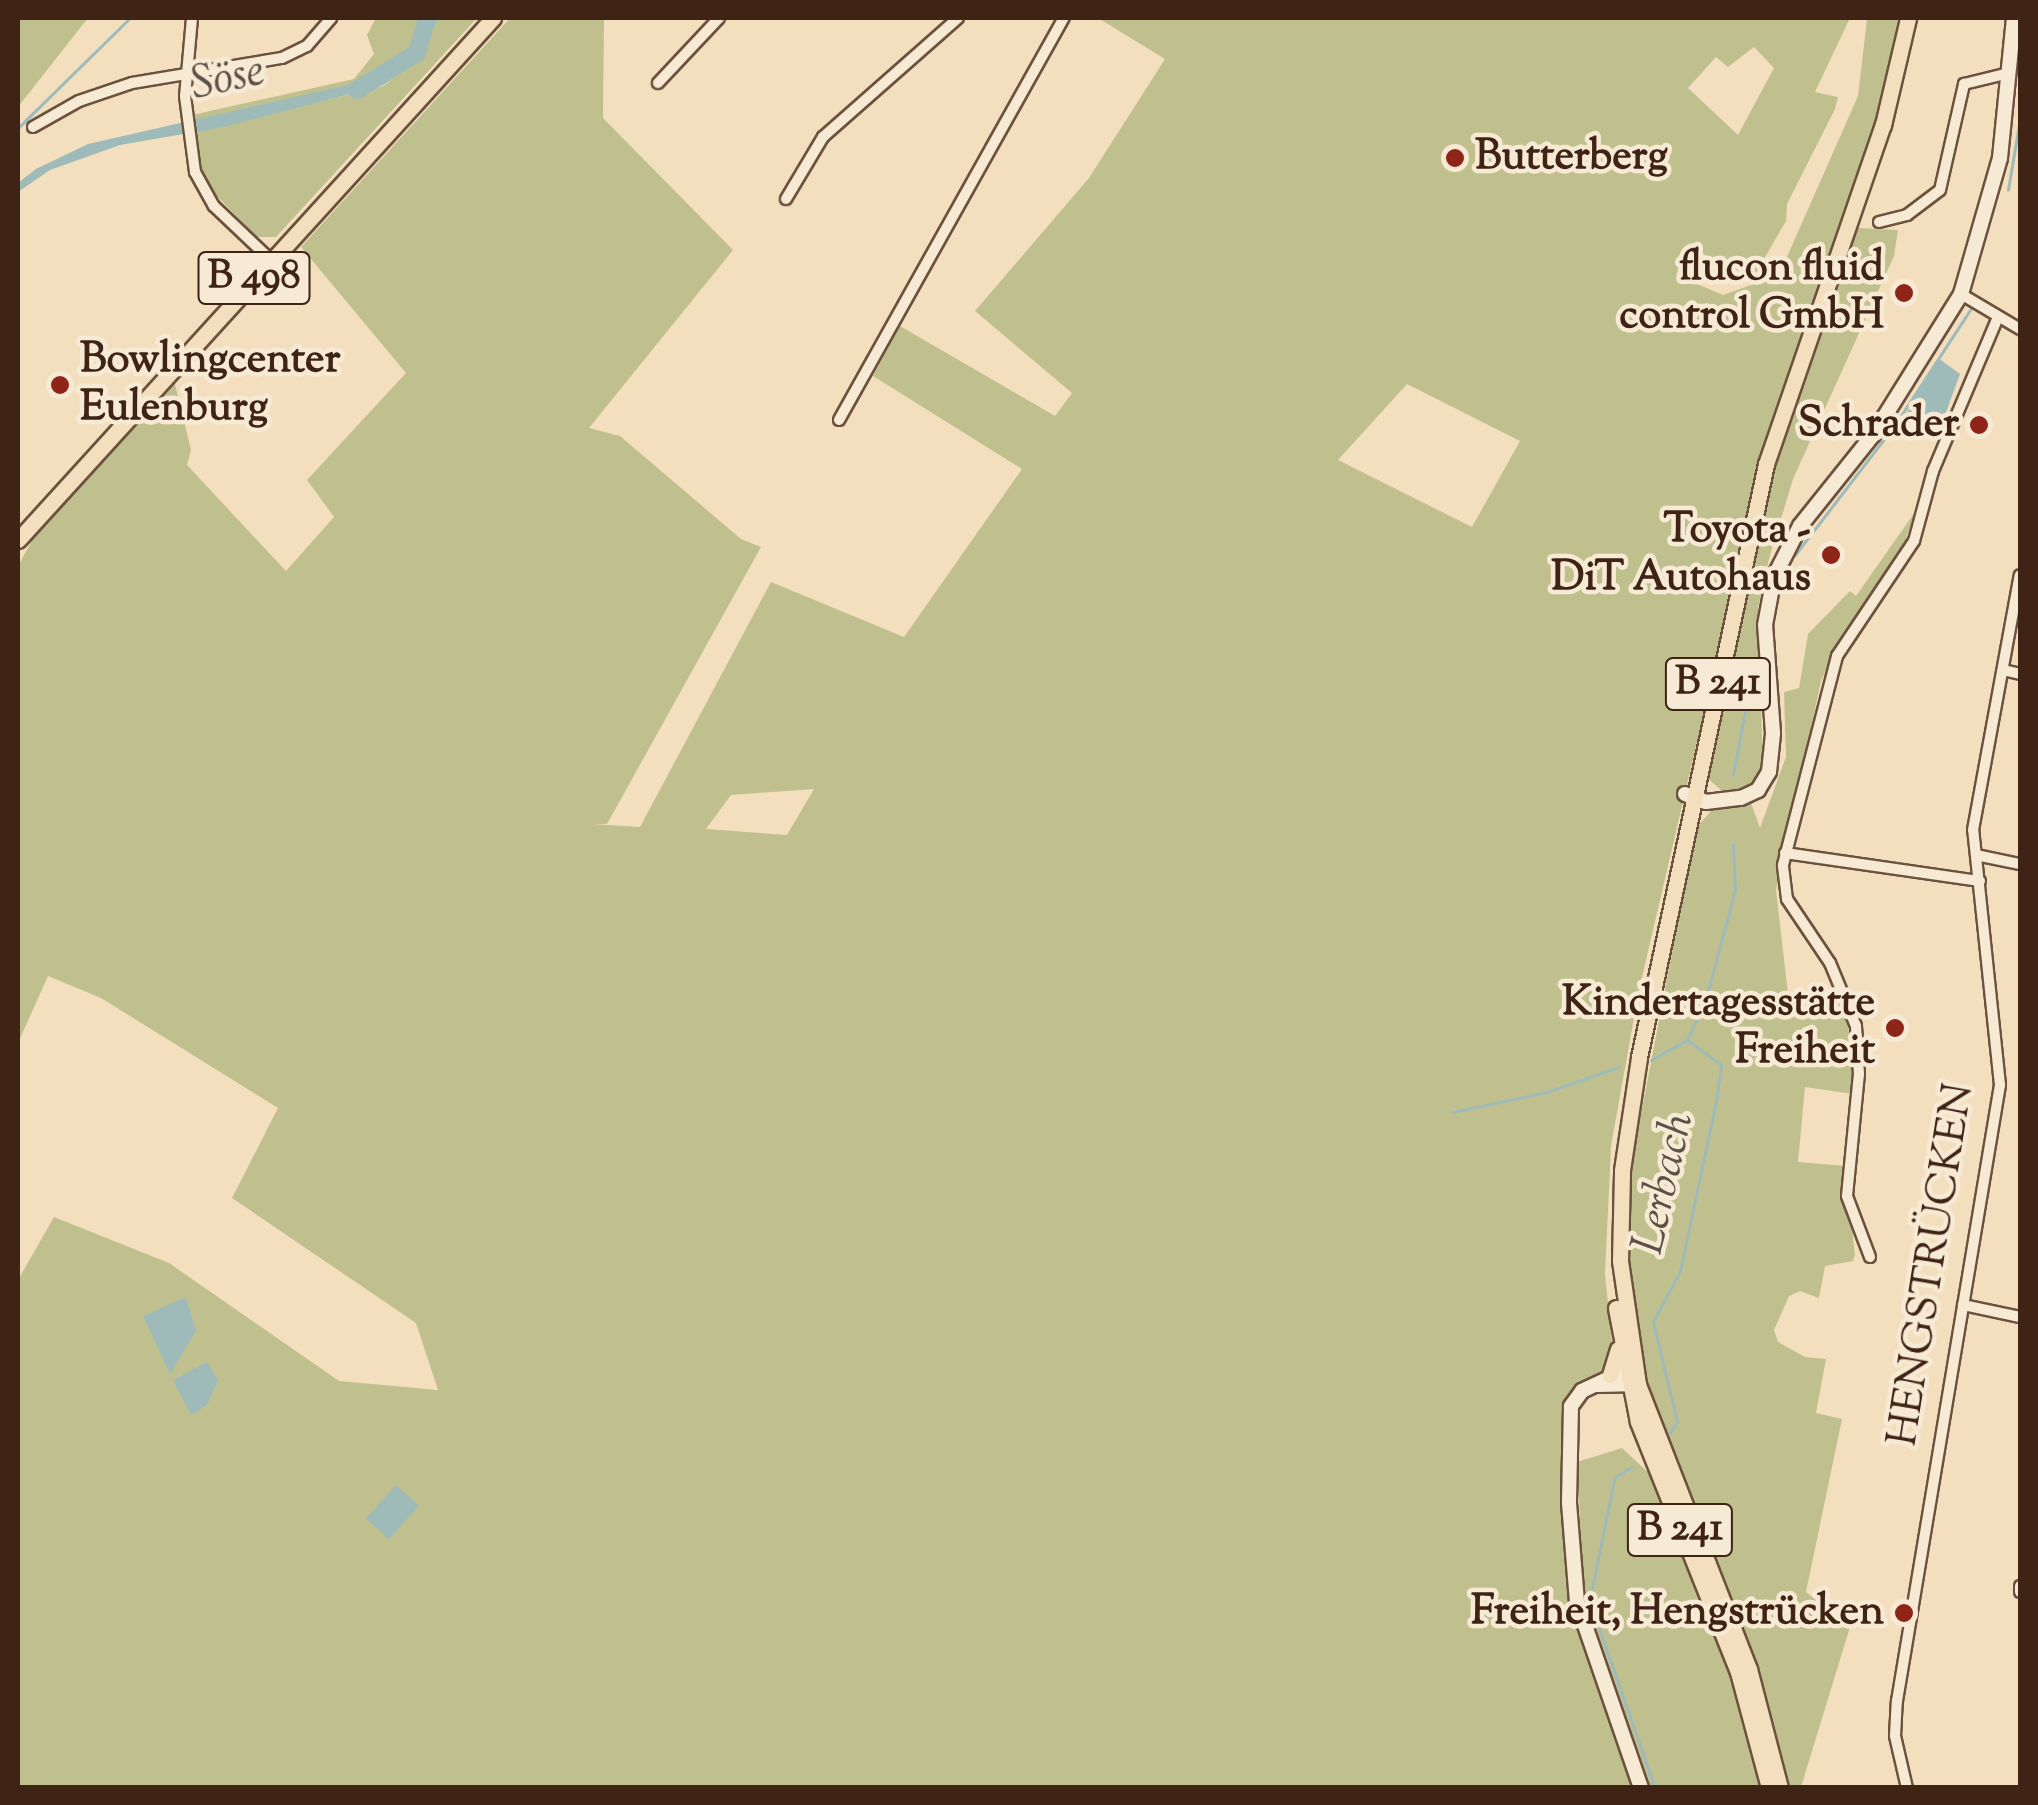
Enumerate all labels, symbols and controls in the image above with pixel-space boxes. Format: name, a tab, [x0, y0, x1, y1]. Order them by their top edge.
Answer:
water label: Söse	[186, 46, 270, 114]
place label: Butterberg	[1475, 133, 1668, 183]
marker: Butterberg	[1444, 147, 1466, 169]
road number: B 498	[196, 243, 312, 313]
place label: flucon fluid control GmbH	[1619, 244, 1884, 342]
marker: flucon fluid control GmbH	[1893, 282, 1915, 304]
place label: Bowlingcenter Eulenburg	[80, 336, 340, 434]
marker: Bowlingcenter Eulenburg	[49, 374, 71, 396]
place label: Schrader	[1798, 400, 1959, 450]
marker: Schrader	[1968, 414, 1990, 436]
place label: Toyota - DiT Autohaus	[1551, 506, 1811, 604]
marker: Toyota - DiT Autohaus	[1820, 544, 1842, 566]
road number: B 241	[1663, 649, 1773, 719]
place label: Kindertagesstätte Freiheit	[1562, 979, 1875, 1078]
marker: Kindertagesstätte Freiheit	[1884, 1017, 1906, 1039]
street label: HENGSTRÜCKEN	[1879, 1080, 1987, 1450]
water label: Lerbach	[1624, 1108, 1708, 1260]
road number: B 241	[1625, 1495, 1735, 1565]
place label: Freiheit, Hengstrücken	[1471, 1588, 1884, 1638]
marker: Freiheit, Hengstrücken	[1893, 1602, 1915, 1624]

